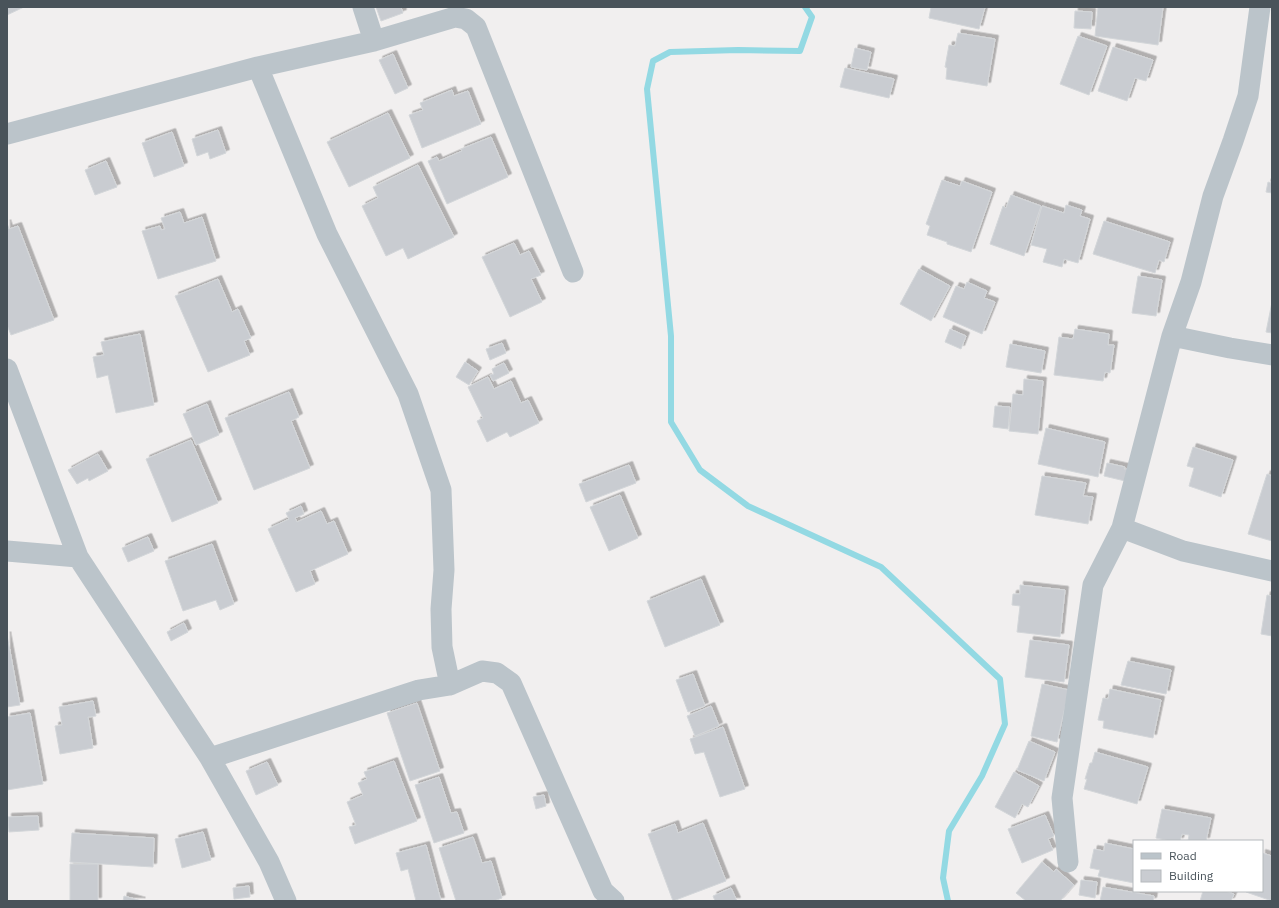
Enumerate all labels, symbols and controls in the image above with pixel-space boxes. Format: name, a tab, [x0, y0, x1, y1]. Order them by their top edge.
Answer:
legend	[1133, 840, 1263, 892]
text: Road	[1169, 848, 1197, 863]
text: Building	[1169, 868, 1214, 883]

